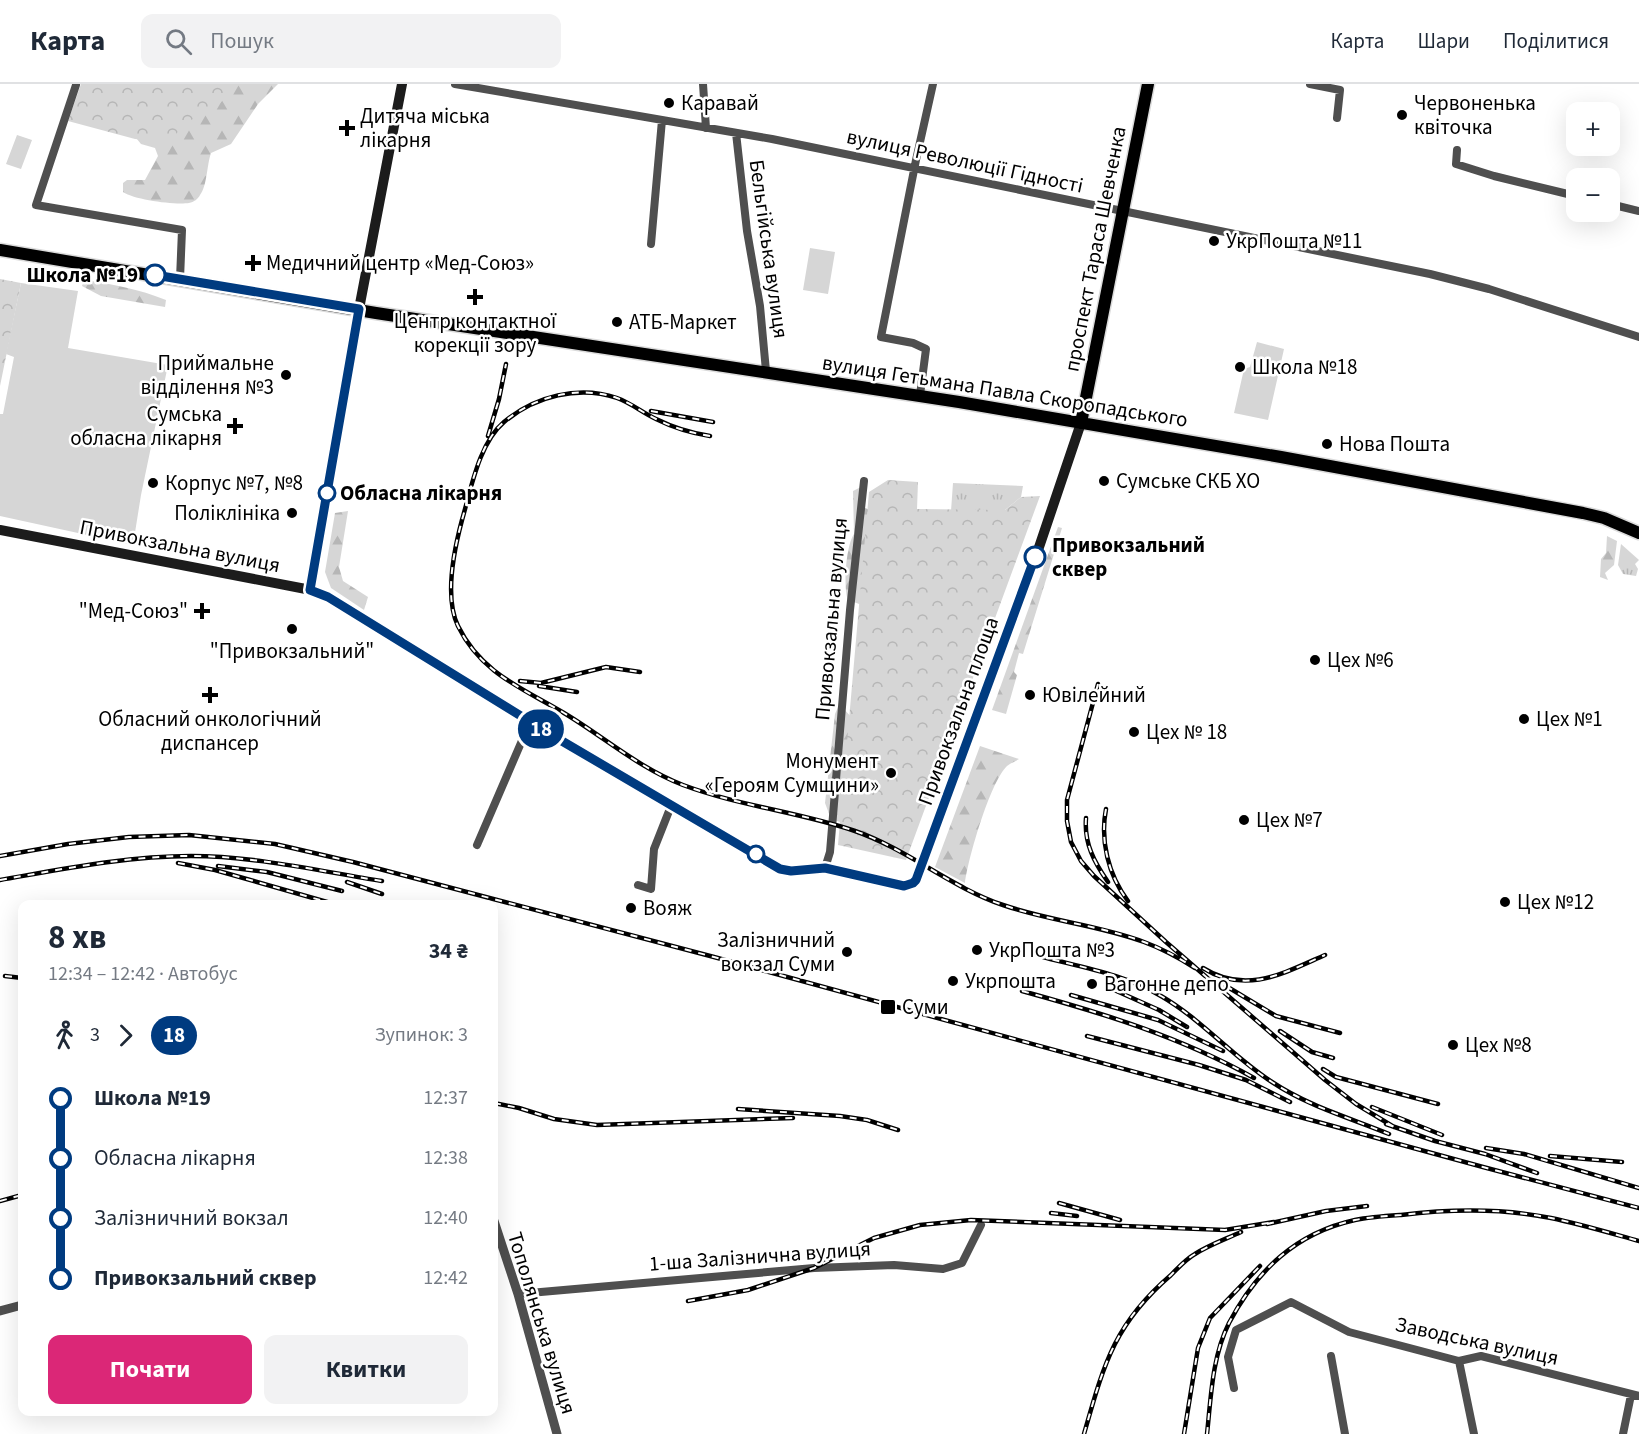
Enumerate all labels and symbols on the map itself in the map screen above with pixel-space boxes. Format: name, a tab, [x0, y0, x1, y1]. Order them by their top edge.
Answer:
place label: Каравай	[681, 88, 759, 118]
place label: Червоненька квіточка	[1414, 88, 1536, 142]
marker: Каравай	[662, 96, 676, 110]
place label: Дитяча міська лікарня	[360, 101, 490, 155]
marker: Червоненька квіточка	[1395, 108, 1409, 122]
marker: Дитяча міська лікарня	[338, 119, 356, 137]
street label: вулиця Революції Гідності	[844, 121, 1086, 201]
street label: проспект Тараса Шевченка	[1056, 124, 1134, 374]
street label: Бельгійська вулиця	[742, 158, 796, 340]
place label: УкрПошта №11	[1226, 226, 1363, 256]
marker: УкрПошта №11	[1207, 234, 1221, 248]
place label: Медичний центр «Мед-Союз»	[266, 248, 534, 278]
marker: Медичний центр «Мед-Союз»	[244, 254, 262, 272]
place label: Школа №19	[26, 260, 138, 290]
marker: Школа №19	[144, 264, 166, 286]
marker: Центр контактної корекції зору	[466, 288, 484, 306]
place label: Центр контактної корекції зору	[394, 306, 557, 360]
place label: АТБ-Маркет	[629, 307, 737, 337]
marker: АТБ-Маркет	[610, 315, 624, 329]
street label: вулиця Гетьмана Павла Скоропадського	[820, 347, 1190, 435]
place label: Приймальне відділення №3	[140, 348, 274, 402]
place label: Школа №18	[1252, 352, 1357, 382]
marker: Школа №18	[1233, 360, 1247, 374]
marker: Приймальне відділення №3	[279, 368, 293, 382]
place label: Сумська обласна лікарня	[70, 399, 222, 453]
marker: Сумська обласна лікарня	[226, 417, 244, 435]
place label: Нова Пошта	[1339, 429, 1450, 459]
marker: Нова Пошта	[1320, 437, 1334, 451]
place label: Сумське СКБ ХО	[1116, 466, 1260, 496]
place label: Корпус №7, №8	[165, 468, 303, 498]
marker: Сумське СКБ ХО	[1097, 474, 1111, 488]
marker: Корпус №7, №8	[146, 476, 160, 490]
place label: Обласна лікарня	[340, 478, 502, 508]
marker: Обласна лікарня	[318, 484, 336, 502]
place label: Поліклініка	[174, 498, 280, 528]
marker: Поліклініка	[285, 506, 299, 520]
street label: Привокзальна вулиця	[77, 512, 283, 580]
street label: Привокзальна вулиця	[807, 516, 855, 722]
place label: Привокзальний сквер	[1052, 530, 1205, 584]
marker: Привокзальний сквер	[1024, 546, 1046, 568]
place label: "Мед-Союз"	[79, 596, 188, 626]
marker: "Мед-Союз"	[193, 602, 211, 620]
street label: Привокзальна площа	[910, 613, 1006, 809]
marker: "Привокзальний"	[285, 622, 299, 636]
place label: "Привокзальний"	[210, 636, 374, 666]
place label: Цех №6	[1327, 645, 1394, 675]
marker: Цех №6	[1308, 653, 1322, 667]
place label: Ювілейний	[1042, 680, 1146, 710]
marker: Обласний онкологічний диспансер	[201, 686, 219, 704]
marker: Ювілейний	[1023, 688, 1037, 702]
place label: Обласний онкологічний диспансер	[98, 704, 322, 758]
place label: Цех №1	[1536, 704, 1603, 734]
line badge: 18	[514, 710, 568, 748]
marker: Цех №1	[1517, 712, 1531, 726]
place label: Цех № 18	[1146, 717, 1227, 747]
marker: Цех № 18	[1127, 725, 1141, 739]
place label: Монумент «Героям Сумщини»	[705, 746, 879, 800]
marker: Монумент «Героям Сумщини»	[884, 766, 898, 780]
place label: Цех №7	[1256, 805, 1323, 835]
marker: Цех №7	[1237, 813, 1251, 827]
unlabelled marker	[747, 845, 765, 863]
place label: Цех №12	[1517, 887, 1594, 917]
place label: Вояж	[643, 893, 692, 923]
marker: Цех №12	[1498, 895, 1512, 909]
marker: Вояж	[624, 901, 638, 915]
place label: Залізничний вокзал Суми	[717, 925, 835, 979]
place label: УкрПошта №3	[989, 935, 1115, 965]
marker: УкрПошта №3	[970, 943, 984, 957]
marker: Залізничний вокзал Суми	[840, 945, 854, 959]
place label: Укрпошта	[965, 966, 1056, 996]
place label: Вагонне депо	[1104, 969, 1229, 999]
marker: Укрпошта	[946, 974, 960, 988]
marker: Вагонне депо	[1085, 977, 1099, 991]
place label: Суми	[902, 992, 949, 1022]
marker: Суми	[879, 998, 897, 1016]
place label: Цех №8	[1465, 1030, 1532, 1060]
marker: Цех №8	[1446, 1038, 1460, 1052]
street label: Тополянська вулиця	[500, 1228, 584, 1418]
street label: 1-ша Залізнична вулиця	[648, 1233, 872, 1279]
street label: Заводська вулиця	[1393, 1309, 1561, 1373]

